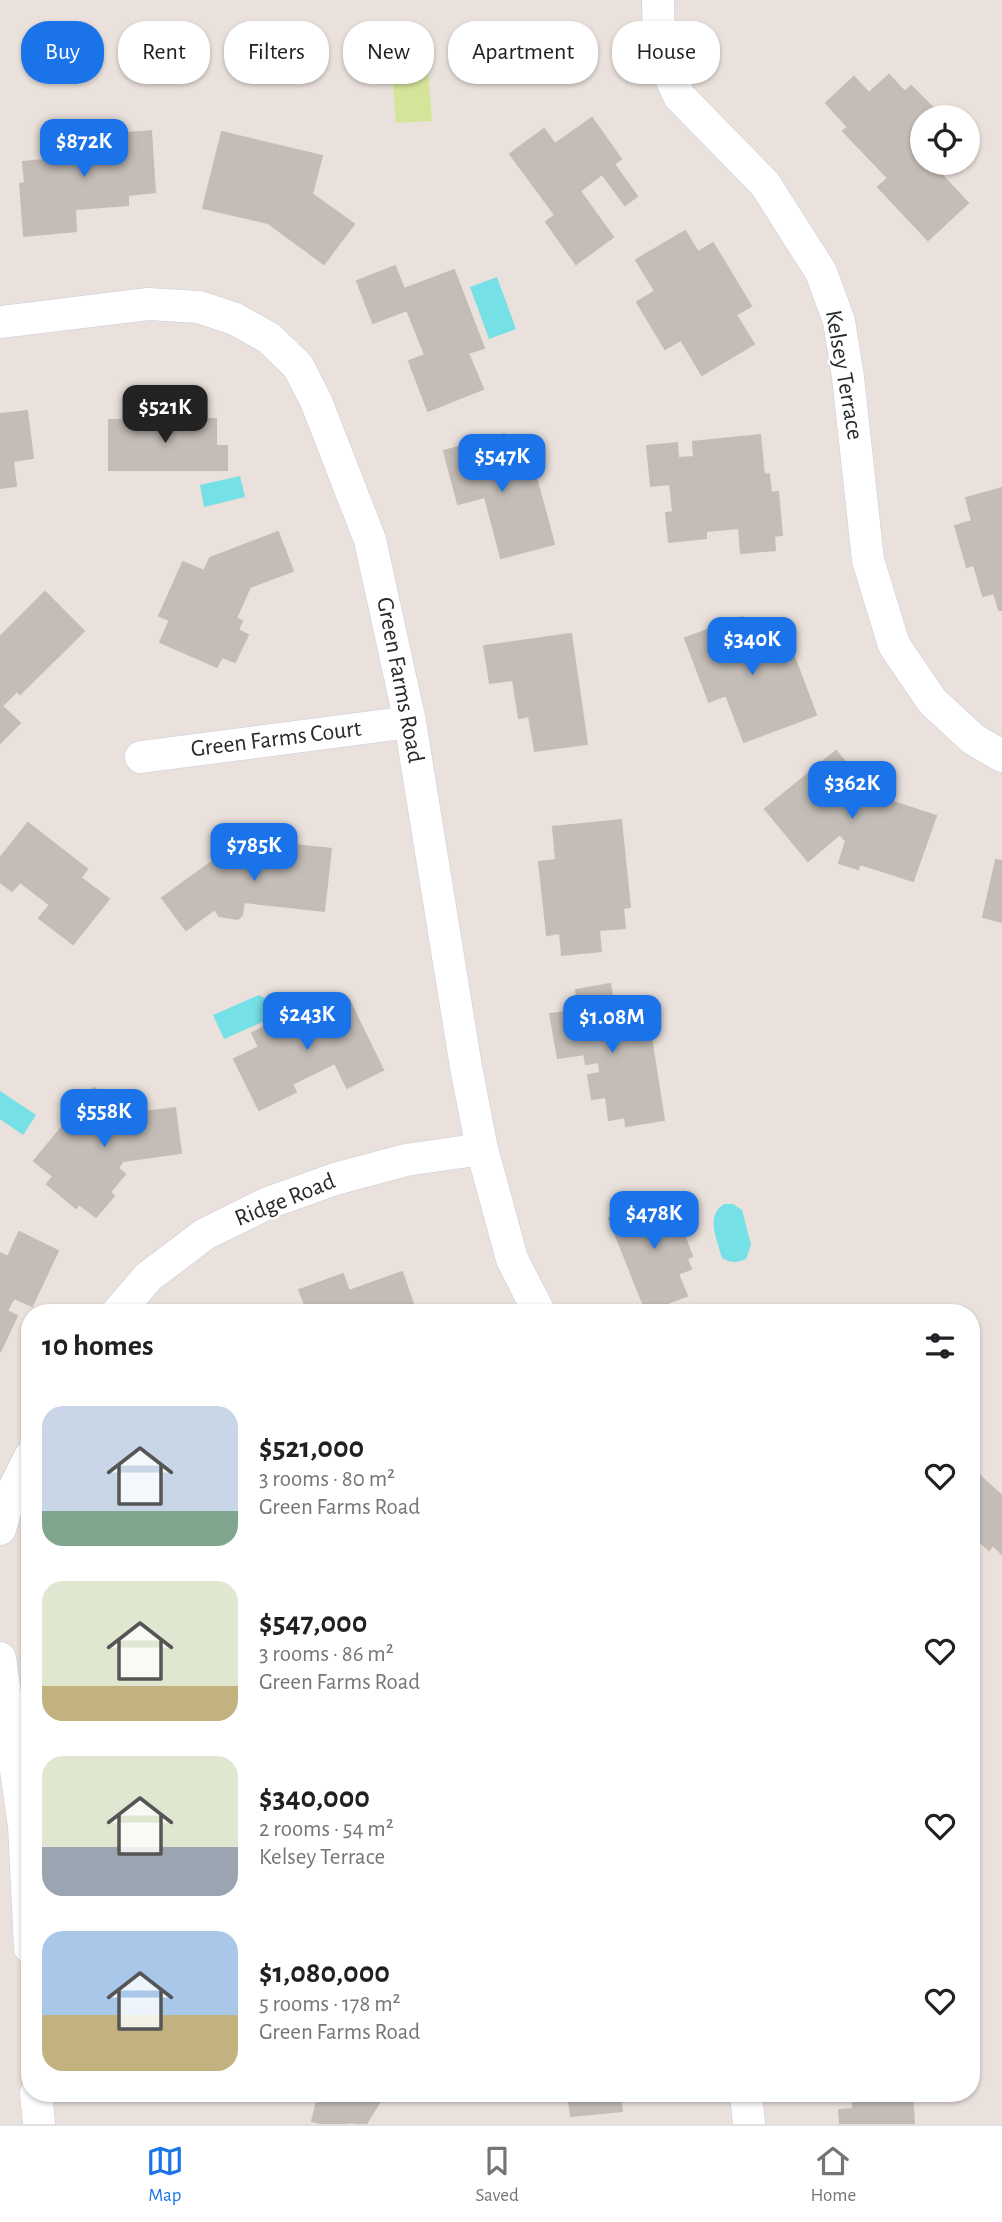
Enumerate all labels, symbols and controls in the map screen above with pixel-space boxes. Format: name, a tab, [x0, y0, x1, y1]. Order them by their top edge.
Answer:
chip: Buy	[21, 21, 104, 84]
chip: Rent	[118, 21, 210, 84]
chip: Filters	[224, 21, 329, 84]
chip: New	[343, 21, 434, 84]
chip: Apartment	[448, 21, 598, 84]
chip: House	[612, 21, 720, 84]
map controls	[910, 105, 980, 175]
button: locate	[910, 105, 980, 175]
pin: $872K	[35, 120, 133, 179]
text: $872K	[56, 130, 112, 153]
street label: Kelsey Terrace	[821, 308, 867, 442]
pin: $521K	[116, 386, 214, 445]
text: $521K	[139, 396, 191, 419]
pin: $547K	[453, 434, 551, 494]
text: $547K	[474, 445, 530, 468]
street label: Green Farms Road	[372, 595, 428, 765]
pin: $340K	[703, 618, 801, 677]
text: $340K	[723, 628, 781, 651]
street label: Green Farms Court	[189, 717, 363, 761]
pin: $362K	[803, 762, 901, 821]
text: $362K	[824, 772, 880, 795]
pin: $785K	[205, 824, 303, 883]
text: $785K	[227, 834, 282, 857]
pin: $243K	[258, 992, 356, 1052]
pin: $1.08M	[555, 996, 669, 1055]
text: $243K	[279, 1003, 335, 1026]
text: $1.08M	[579, 1006, 645, 1029]
pin: $558K	[55, 1090, 153, 1149]
text: $558K	[77, 1100, 132, 1123]
street label: Ridge Road	[231, 1169, 339, 1231]
pin: $478K	[605, 1192, 703, 1251]
text: $478K	[626, 1202, 682, 1225]
icon: filters	[921, 1327, 959, 1365]
text: 10 homes	[42, 1331, 153, 1361]
text: $521,000	[259, 1433, 364, 1463]
icon: home	[98, 1434, 182, 1518]
icon: heart	[921, 1457, 959, 1495]
text: 3 rooms · 80 m²	[259, 1468, 395, 1491]
text: Green Farms Road	[259, 1496, 420, 1519]
text: $547,000	[259, 1608, 367, 1638]
icon: home	[98, 1609, 182, 1693]
icon: heart	[921, 1632, 959, 1670]
text: 3 rooms · 86 m²	[259, 1643, 394, 1666]
text: Green Farms Road	[259, 1671, 420, 1694]
text: $340,000	[259, 1783, 370, 1813]
icon: home	[98, 1784, 182, 1868]
icon: heart	[921, 1807, 959, 1845]
text: 2 rooms · 54 m²	[259, 1818, 394, 1841]
text: Kelsey Terrace	[259, 1846, 385, 1869]
text: $1,080,000	[259, 1958, 390, 1988]
icon: home	[98, 1959, 182, 2043]
icon: heart	[921, 1982, 959, 2020]
text: 5 rooms · 178 m²	[259, 1993, 401, 2016]
text: Green Farms Road	[259, 2021, 420, 2044]
tab: Map	[146, 2142, 184, 2207]
tab: Saved	[475, 2142, 519, 2207]
tab: Home	[810, 2142, 856, 2207]

